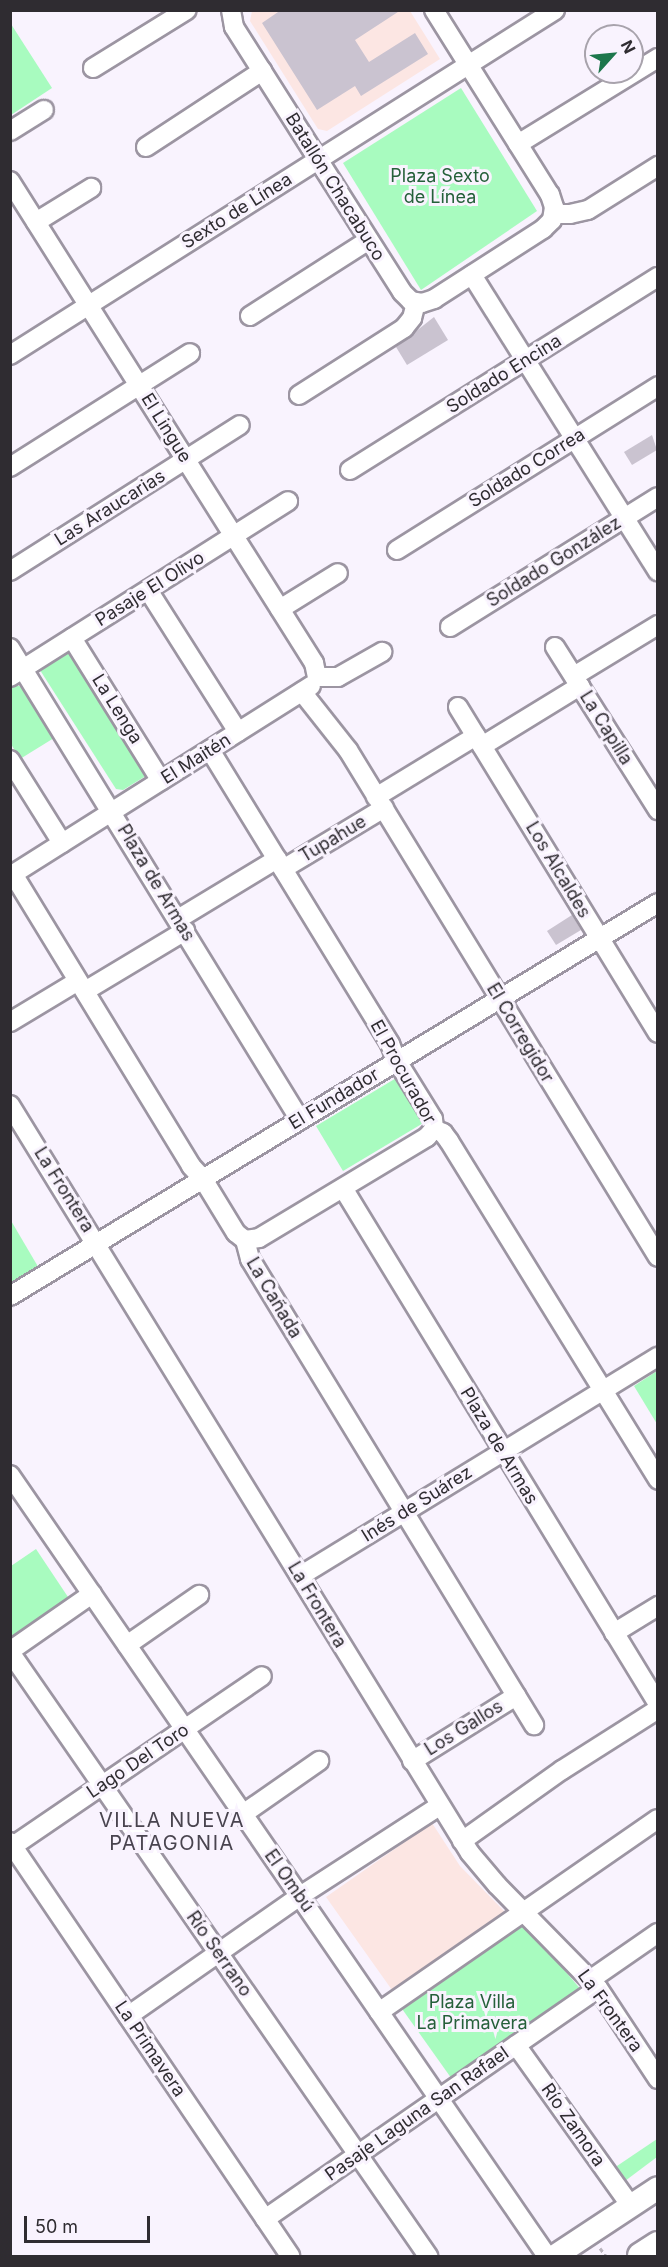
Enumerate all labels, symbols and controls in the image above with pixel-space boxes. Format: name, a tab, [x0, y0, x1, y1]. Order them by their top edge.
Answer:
north arrow	[584, 24, 644, 84]
text: N	[617, 37, 640, 57]
street label: Batallón Chacabuco	[281, 109, 389, 265]
park label: Plaza Sexto de Línea	[390, 166, 490, 208]
street label: Sexto de Línea	[178, 168, 296, 254]
street label: Soldado Encina	[442, 330, 566, 418]
street label: El Lingue	[136, 389, 196, 467]
street label: Soldado Correa	[465, 424, 589, 512]
street label: Las Araucarias	[51, 465, 169, 551]
street label: Soldado González	[483, 512, 625, 612]
street label: Pasaje El Olivo	[92, 547, 208, 631]
street label: La Lenga	[87, 670, 147, 748]
street label: La Capilla	[575, 687, 637, 769]
street label: El Maitén	[157, 729, 235, 789]
street label: Tupahue	[296, 811, 370, 867]
street label: Los Alcaldes	[521, 818, 595, 922]
street label: Plaza de Armas	[113, 821, 199, 945]
street label: El Corregidor	[482, 979, 558, 1087]
street label: El Procurador	[366, 1016, 440, 1128]
street label: El Fundador	[285, 1064, 383, 1134]
street label: La Frontera	[29, 1143, 99, 1237]
street label: La Cañada	[241, 1254, 307, 1342]
street label: Plaza de Armas	[456, 1384, 542, 1508]
street label: Inés de Suárez	[358, 1461, 476, 1547]
street label: La Frontera	[283, 1558, 351, 1652]
street label: Los Gallos	[421, 1696, 507, 1760]
street label: Lago Del Toro	[83, 1719, 193, 1803]
district label: VILLA NUEVA PATAGONIA	[99, 1808, 245, 1855]
street label: El Ombú	[260, 1846, 318, 1916]
street label: Río Serrano	[182, 1907, 256, 2001]
street label: La Frontera	[573, 1966, 647, 2056]
park label: Plaza Villa La Primavera	[416, 1992, 528, 2034]
street label: La Primavera	[110, 1997, 190, 2101]
street label: Pasaje Laguna San Rafael	[321, 2042, 513, 2186]
street label: Río Zamora	[536, 2079, 610, 2171]
scale bar	[27, 2204, 153, 2242]
text: 50 m	[35, 2216, 78, 2237]

